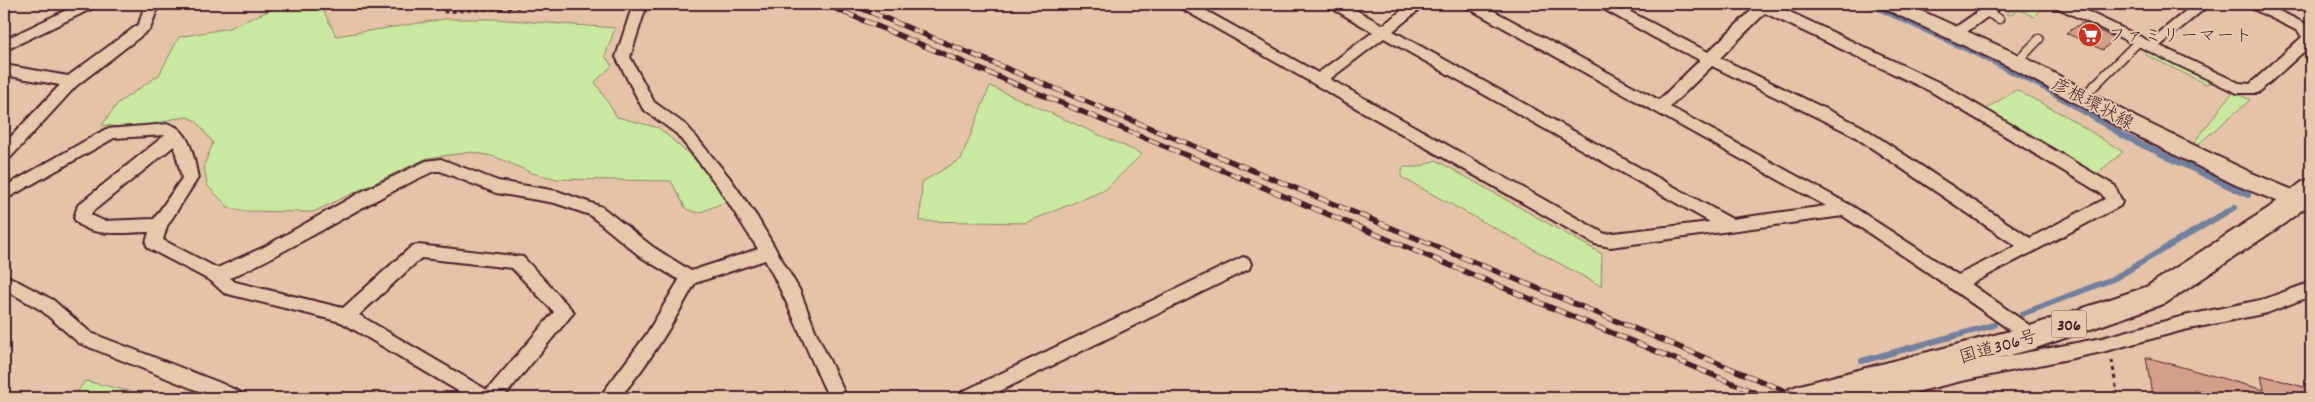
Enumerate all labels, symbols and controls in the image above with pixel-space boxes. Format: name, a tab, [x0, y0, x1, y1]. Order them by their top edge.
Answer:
supermarket icon: ファミリーマート	[2077, 22, 2103, 48]
place label: ファミリーマート	[2108, 25, 2252, 50]
street label: 彦根環状線	[2046, 73, 2137, 137]
road number: 306	[2052, 310, 2086, 338]
street label: 国道306号	[1956, 325, 2041, 372]

